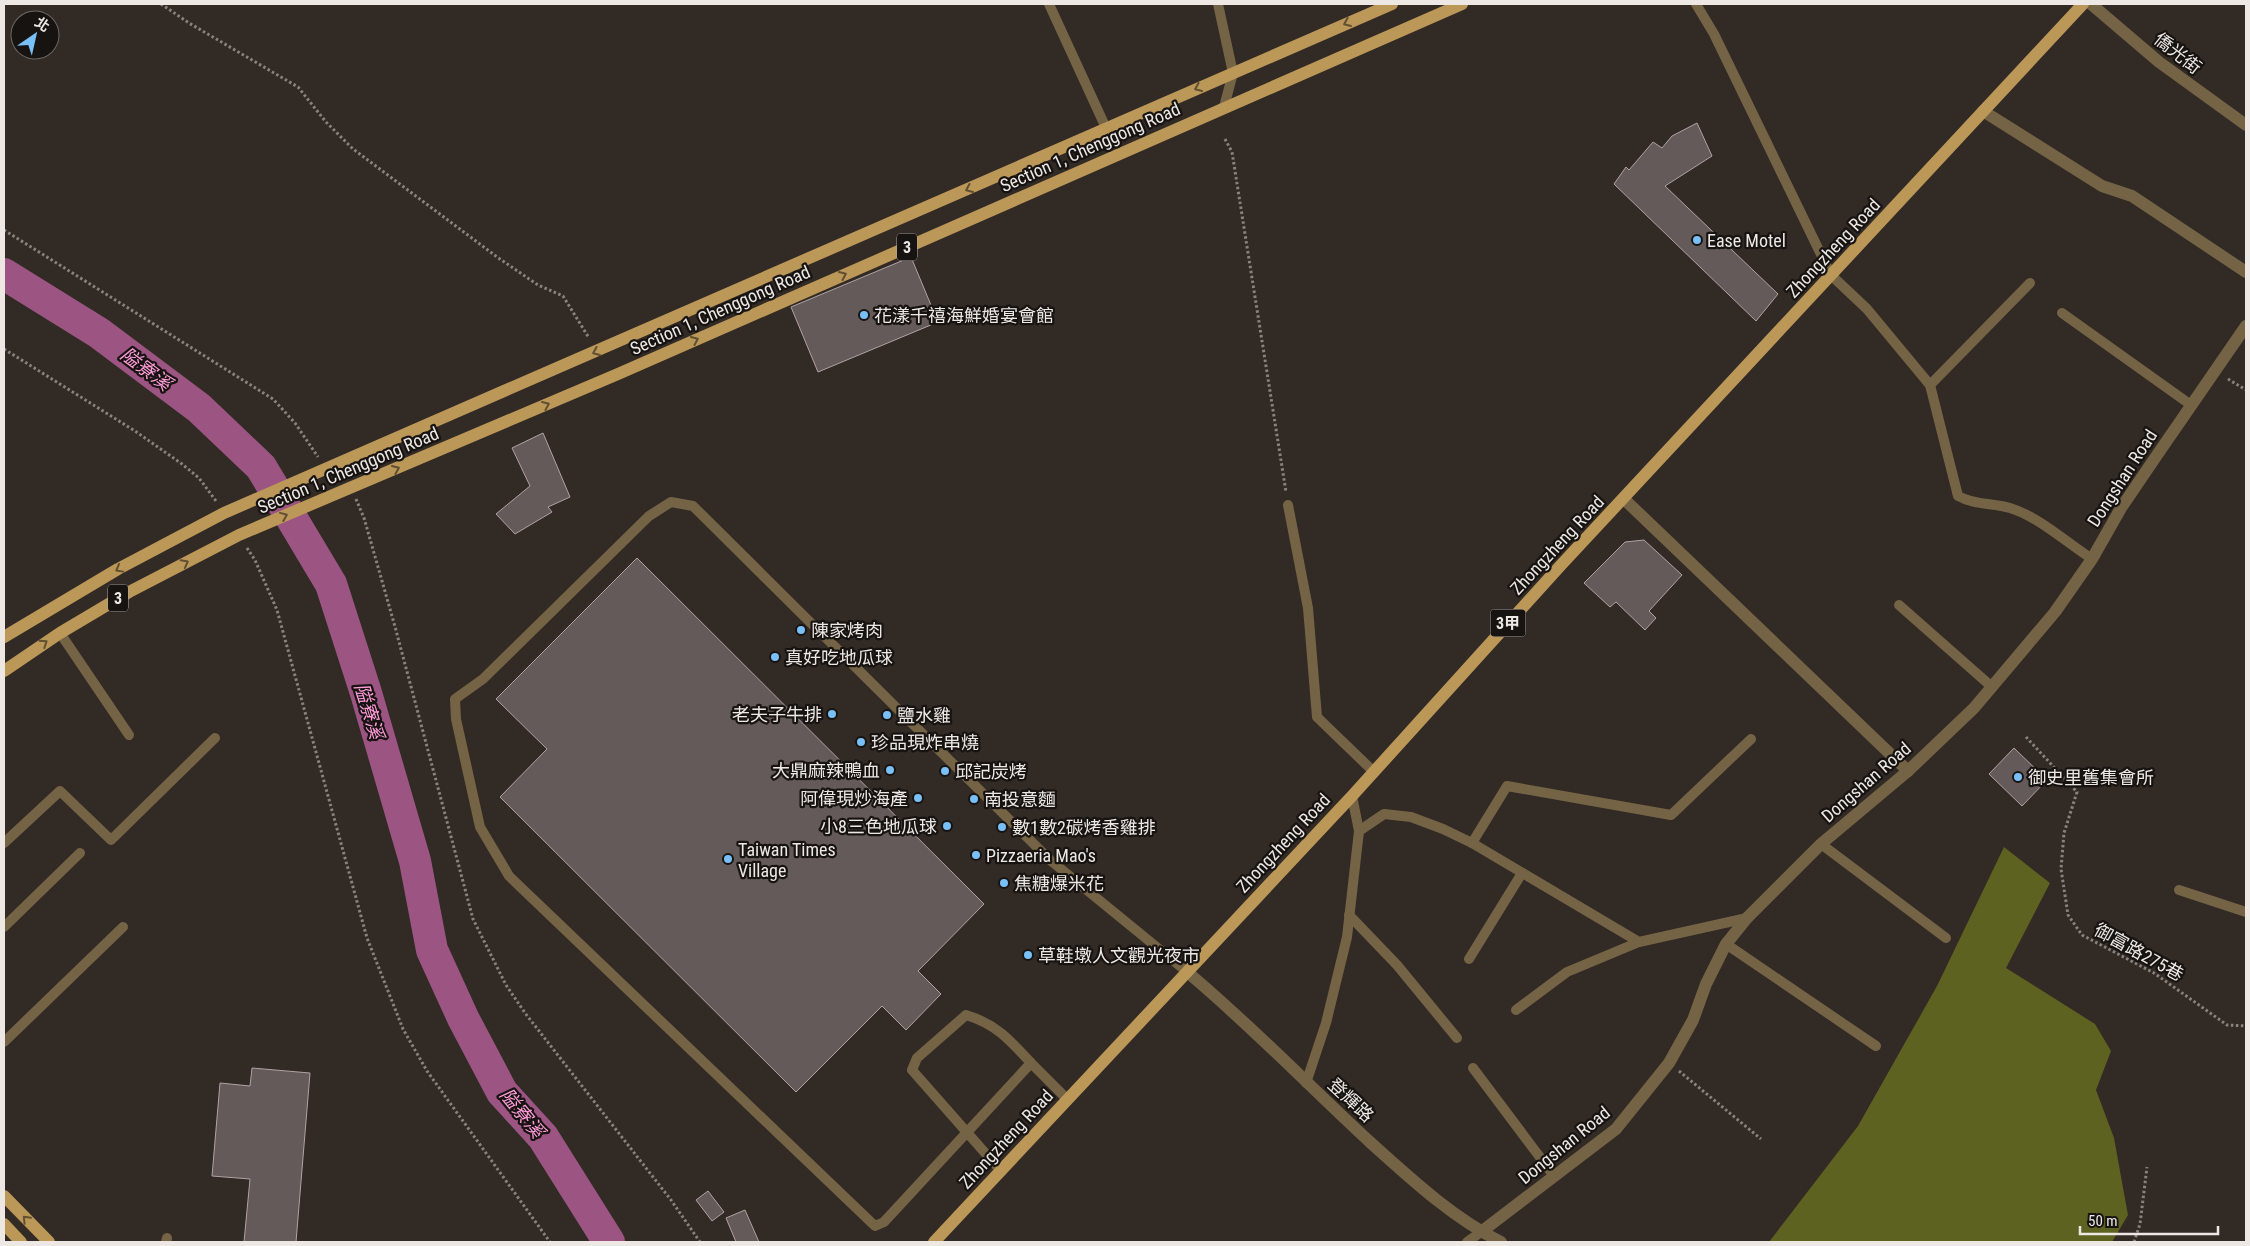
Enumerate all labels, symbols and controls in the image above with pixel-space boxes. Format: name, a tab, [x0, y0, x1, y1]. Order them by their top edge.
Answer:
north arrow	[10, 10, 60, 60]
text: 北	[32, 14, 53, 35]
one-way arrow	[1343, 17, 1352, 28]
street label: 僑光街	[2150, 28, 2206, 78]
one-way arrow	[1194, 81, 1203, 92]
street label: Section 1, Chenggong Road	[997, 98, 1183, 196]
one-way arrow	[966, 183, 974, 193]
street label: Zhongzheng Road	[1782, 194, 1884, 302]
place label: Ease Motel	[1707, 230, 1786, 251]
road number: 3	[897, 233, 917, 260]
marker: Ease Motel	[1691, 234, 1703, 246]
street label: Section 1, Chenggong Road	[627, 261, 813, 359]
one-way arrow	[838, 270, 847, 281]
place label: 花漾千禧海鮮婚宴會館	[874, 305, 1054, 326]
marker: 花漾千禧海鮮婚宴會館	[858, 309, 870, 321]
one-way arrow	[690, 336, 698, 346]
water label: 隘寮溪	[116, 343, 178, 397]
one-way arrow	[592, 345, 601, 356]
one-way arrow	[541, 400, 549, 410]
street label: Section 1, Chenggong Road	[254, 422, 442, 518]
street label: Dongshan Road	[2083, 426, 2161, 530]
one-way arrow	[391, 465, 400, 476]
street label: Zhongzheng Road	[1506, 491, 1608, 599]
one-way arrow	[279, 512, 288, 523]
one-way arrow	[180, 559, 189, 569]
one-way arrow	[116, 562, 125, 572]
road number: 3	[108, 584, 128, 612]
road number: 3甲	[1490, 610, 1526, 636]
place label: 陳家烤肉	[811, 620, 883, 641]
marker: 陳家烤肉	[795, 624, 807, 636]
one-way arrow	[39, 640, 48, 650]
place label: 真好吃地瓜球	[785, 647, 893, 668]
marker: 真好吃地瓜球	[769, 651, 781, 663]
water label: 隘寮溪	[350, 680, 389, 744]
place label: 老夫子牛排	[732, 704, 822, 725]
place label: 鹽水雞	[897, 705, 951, 726]
marker: 老夫子牛排	[826, 708, 838, 720]
marker: 鹽水雞	[881, 709, 893, 721]
place label: 珍品現炸串燒	[871, 732, 979, 753]
marker: 珍品現炸串燒	[855, 736, 867, 748]
street label: Dongshan Road	[1817, 738, 1915, 826]
place label: 大鼎麻辣鴨血	[772, 760, 880, 781]
place label: 邱記炭烤	[955, 761, 1027, 782]
marker: 大鼎麻辣鴨血	[884, 764, 896, 776]
marker: 邱記炭烤	[939, 765, 951, 777]
place label: 御史里舊集會所	[2028, 767, 2154, 788]
marker: 御史里舊集會所	[2012, 771, 2024, 783]
place label: 阿偉現炒海產	[800, 788, 908, 809]
place label: 南投意麵	[984, 789, 1056, 810]
street label: Zhongzheng Road	[1232, 789, 1334, 897]
marker: 阿偉現炒海產	[912, 792, 924, 804]
marker: 南投意麵	[968, 793, 980, 805]
place label: 小8三色地瓜球	[820, 816, 937, 837]
place label: 數1數2碳烤香雞排	[1012, 817, 1156, 838]
marker: 小8三色地瓜球	[941, 820, 953, 832]
marker: 數1數2碳烤香雞排	[996, 821, 1008, 833]
place label: Taiwan Times Village	[738, 839, 836, 881]
place label: Pizzaeria Mao's	[986, 845, 1096, 866]
marker: Pizzaeria Mao's	[970, 849, 982, 861]
marker: Taiwan Times Village	[722, 853, 734, 865]
place label: 焦糖爆米花	[1014, 873, 1104, 894]
marker: 焦糖爆米花	[998, 877, 1010, 889]
street label: 御富路275巷	[2091, 919, 2187, 985]
place label: 草鞋墩人文觀光夜市	[1038, 945, 1200, 966]
marker: 草鞋墩人文觀光夜市	[1022, 949, 1034, 961]
street label: 登輝路	[1324, 1074, 1378, 1126]
water label: 隘寮溪	[495, 1084, 551, 1145]
street label: Zhongzheng Road	[955, 1085, 1057, 1193]
street label: Dongshan Road	[1514, 1102, 1614, 1188]
scale bar	[2080, 1204, 2218, 1236]
text: 50 m	[2088, 1212, 2118, 1230]
one-way arrow	[23, 1216, 32, 1225]

